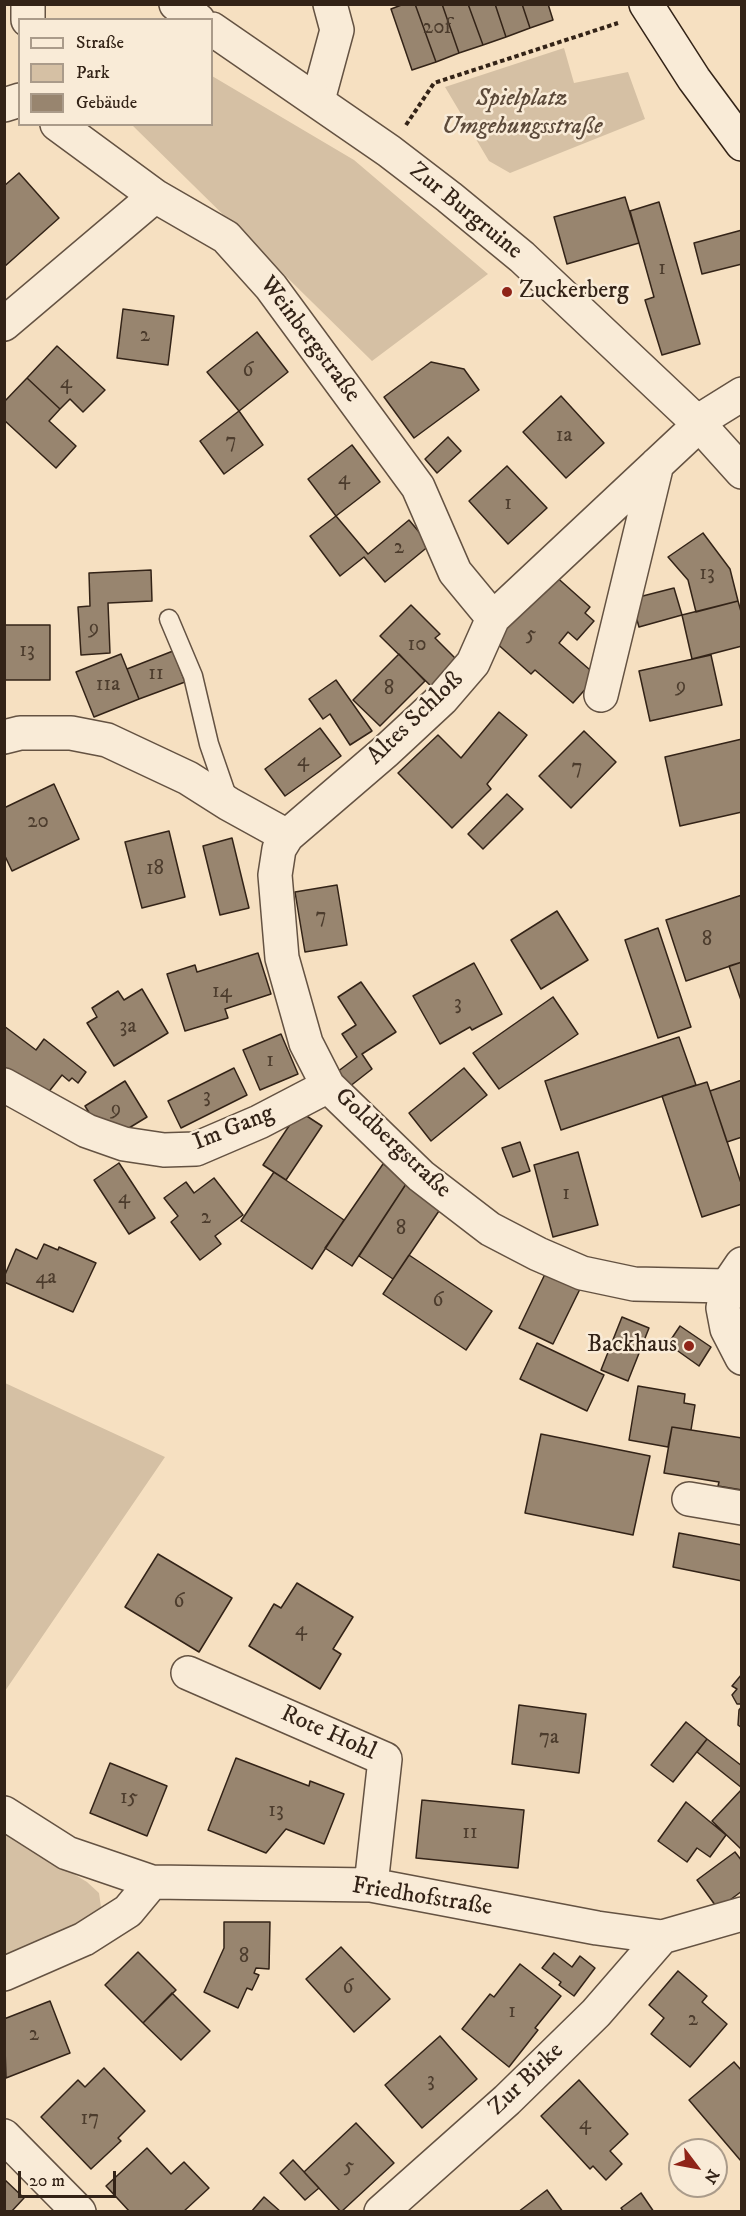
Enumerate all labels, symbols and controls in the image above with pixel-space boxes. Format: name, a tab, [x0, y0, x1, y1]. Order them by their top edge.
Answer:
house number: 20f	[423, 16, 451, 42]
legend	[18, 18, 213, 126]
text: Straße	[76, 32, 124, 54]
text: Park	[76, 62, 110, 84]
park label: Spielplatz Umgehungsstraße	[442, 86, 602, 142]
text: Gebäude	[76, 92, 137, 114]
street label: Zur Burgruine	[402, 158, 528, 266]
house number: 1	[658, 257, 666, 283]
street label: Weinbergstraße	[252, 271, 366, 409]
place label: Zuckerberg	[519, 278, 629, 306]
marker: Zuckerberg	[500, 285, 514, 299]
house number: 2	[140, 324, 150, 350]
house number: 6	[243, 359, 253, 385]
house number: 4	[60, 371, 72, 397]
house number: 1a	[556, 424, 572, 450]
house number: 7	[225, 430, 237, 456]
house number: 4	[338, 467, 350, 493]
house number: 1	[504, 492, 512, 518]
house number: 2	[394, 536, 404, 562]
house number: 13	[699, 562, 715, 588]
house number: 9	[89, 617, 99, 643]
house number: 5	[526, 623, 536, 649]
house number: 10	[408, 633, 426, 659]
house number: 13	[19, 639, 35, 665]
house number: 11	[148, 662, 164, 688]
street label: Altes Schloß	[362, 666, 470, 772]
house number: 11a	[96, 673, 120, 699]
house number: 9	[676, 675, 686, 701]
house number: 8	[384, 677, 394, 703]
house number: 4	[297, 749, 309, 775]
house number: 7	[571, 756, 583, 782]
house number: 20	[27, 810, 49, 836]
house number: 18	[146, 857, 164, 883]
house number: 7	[315, 905, 327, 931]
house number: 8	[702, 928, 712, 954]
house number: 14	[212, 980, 232, 1006]
house number: 3	[454, 992, 462, 1018]
house number: 3a	[120, 1015, 136, 1041]
house number: 1	[266, 1049, 274, 1075]
street label: Goldbergstraße	[328, 1083, 456, 1205]
house number: 3	[203, 1085, 211, 1111]
house number: 9	[111, 1098, 121, 1124]
street label: Im Gang	[190, 1100, 278, 1158]
house number: 1	[562, 1182, 570, 1208]
house number: 4	[118, 1186, 130, 1212]
house number: 2	[201, 1206, 211, 1232]
house number: 8	[396, 1217, 406, 1243]
house number: 4a	[35, 1266, 57, 1292]
house number: 6	[433, 1289, 443, 1315]
place label: Backhaus	[587, 1332, 677, 1360]
marker: Backhaus	[682, 1339, 696, 1353]
house number: 6	[174, 1590, 184, 1616]
house number: 4	[295, 1618, 307, 1644]
street label: Rote Hohl	[276, 1700, 380, 1768]
house number: 7a	[539, 1726, 559, 1752]
house number: 15	[120, 1786, 138, 1812]
house number: 13	[268, 1799, 284, 1825]
house number: 11	[462, 1821, 478, 1847]
street label: Friedhofstraße	[350, 1873, 494, 1923]
house number: 8	[239, 1945, 249, 1971]
house number: 6	[343, 1976, 353, 2002]
house number: 1	[508, 2000, 516, 2026]
house number: 2	[688, 2008, 698, 2034]
house number: 2	[29, 2023, 39, 2049]
street label: Zur Birke	[484, 2037, 570, 2123]
house number: 3	[427, 2069, 435, 2095]
house number: 17	[81, 2107, 99, 2133]
house number: 4	[579, 2112, 591, 2138]
north arrow	[668, 2138, 728, 2198]
house number: 5	[344, 2155, 354, 2181]
scale bar	[21, 2159, 118, 2197]
text: N	[700, 2166, 724, 2187]
text: 20 m	[29, 2170, 65, 2192]

